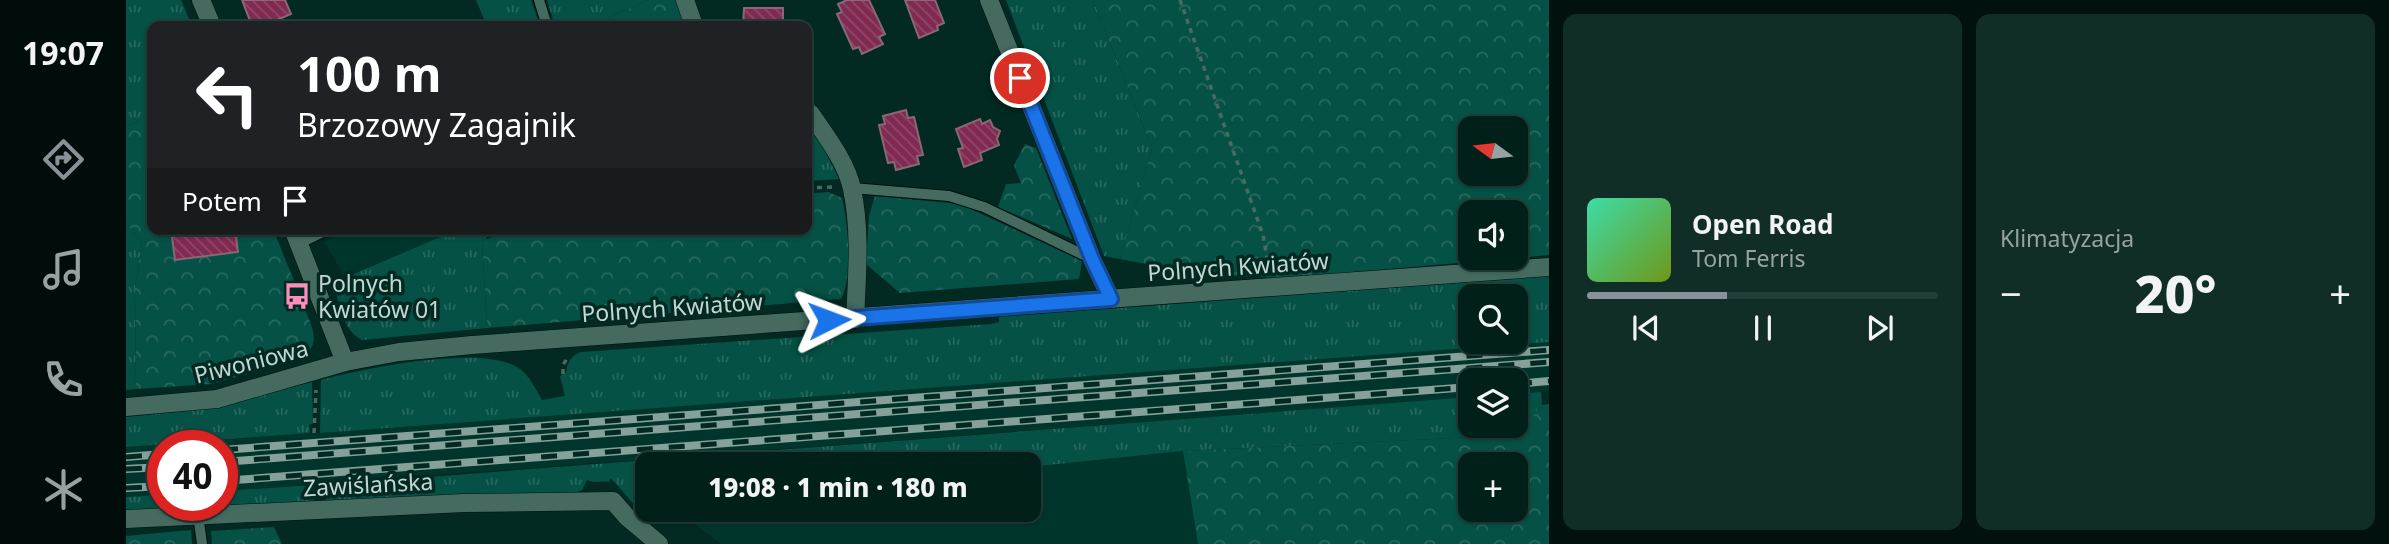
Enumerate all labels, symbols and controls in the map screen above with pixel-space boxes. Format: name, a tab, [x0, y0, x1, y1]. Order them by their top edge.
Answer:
text: 19:07	[22, 31, 104, 74]
text: 100 m	[297, 40, 442, 106]
pin	[990, 48, 1050, 108]
icon: left	[182, 49, 273, 140]
icon: arrive	[1001, 59, 1039, 97]
text: Brzozowy Zagajnik	[297, 103, 576, 146]
north arrow	[1458, 116, 1528, 186]
map controls	[1458, 116, 1528, 522]
icon: directions	[39, 135, 88, 184]
icon: arrive	[276, 182, 314, 220]
text: Potem	[182, 183, 262, 219]
button: sound	[1458, 200, 1528, 270]
text: Open Road	[1692, 206, 1834, 242]
text: Klimatyzacja	[2000, 222, 2134, 254]
text: Tom Ferris	[1692, 242, 1805, 274]
street label: Polnych Kwiatów	[1146, 244, 1330, 288]
icon: music	[39, 245, 88, 294]
text: 20°	[2134, 257, 2217, 328]
place label: Polnych Kwiatów 01	[318, 267, 441, 325]
text: −	[2000, 267, 2022, 319]
text: +	[2329, 267, 2351, 319]
bus stop icon: Polnych Kwiatów 01	[282, 281, 312, 311]
position arrow	[792, 283, 866, 357]
button: search	[1458, 284, 1528, 354]
street label: Polnych Kwiatów	[580, 285, 764, 329]
icon: previous	[1627, 309, 1665, 347]
icon: pause	[1744, 309, 1782, 347]
icon: next	[1861, 309, 1899, 347]
street label: Piwoniowa	[191, 331, 311, 391]
icon: phone	[39, 355, 88, 404]
button: layers	[1458, 368, 1528, 438]
speed limit sign: 40	[147, 430, 238, 521]
button: +	[1458, 452, 1528, 522]
icon: climate	[39, 465, 88, 514]
street label: Zawiślańska	[302, 465, 434, 503]
text: 19:08 · 1 min · 180 m	[708, 469, 968, 505]

